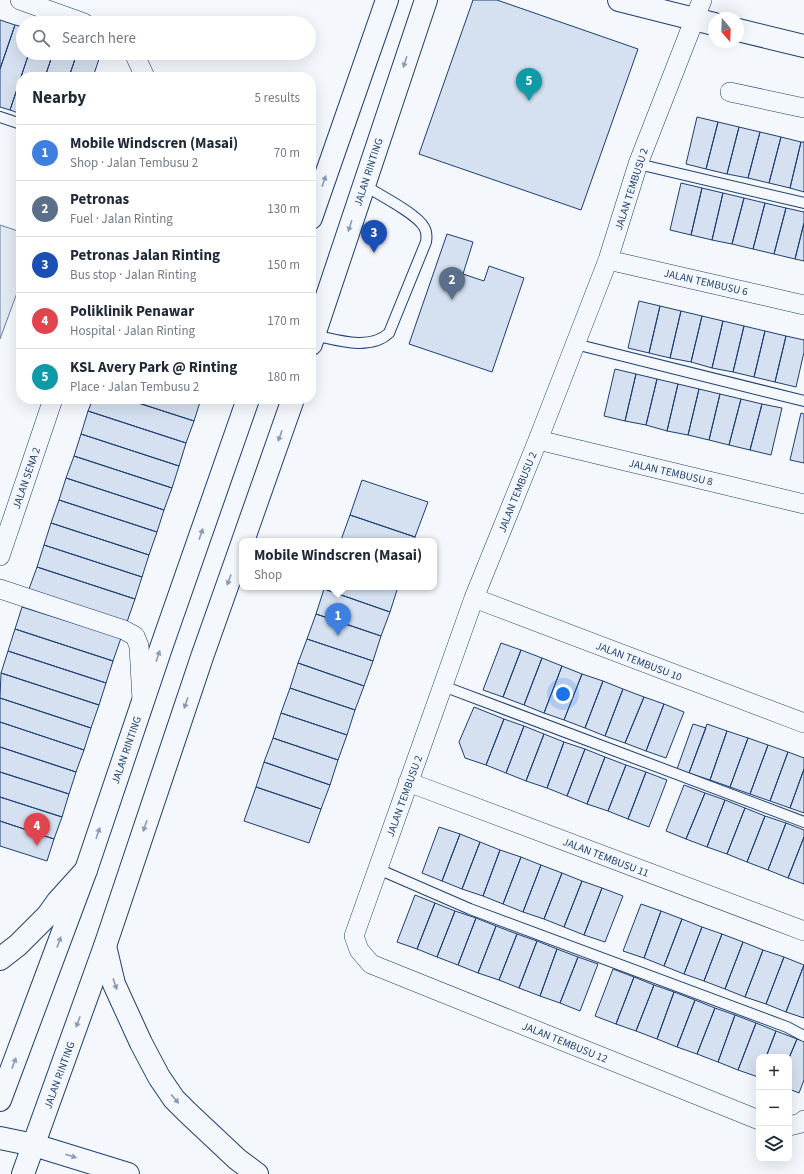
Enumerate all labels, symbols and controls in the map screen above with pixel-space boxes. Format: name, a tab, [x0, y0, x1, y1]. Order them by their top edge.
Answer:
north arrow	[708, 12, 744, 48]
search box	[16, 16, 316, 60]
icon: search	[30, 27, 52, 49]
text: Search here	[62, 28, 136, 49]
one-way arrow	[401, 57, 407, 69]
pin: 5	[516, 68, 542, 101]
text: Nearby	[32, 86, 86, 110]
text: 5 results	[255, 89, 300, 107]
text: Mobile Windscren (Masai)	[70, 133, 238, 154]
street label: JALAN RINTING	[350, 136, 387, 208]
text: 1	[42, 144, 48, 162]
text: 70 m	[274, 144, 300, 162]
street label: JALAN TEMBUSU 2	[611, 146, 652, 232]
text: Shop · Jalan Tembusu 2	[70, 154, 198, 172]
one-way arrow	[321, 174, 327, 186]
text: Petronas	[70, 189, 129, 210]
text: 2	[42, 200, 48, 218]
text: 130 m	[267, 200, 300, 218]
text: Fuel · Jalan Rinting	[70, 210, 173, 228]
one-way arrow	[347, 220, 353, 232]
pin: 3	[361, 220, 387, 253]
text: Petronas Jalan Rinting	[70, 245, 220, 266]
text: 3	[42, 256, 48, 274]
text: 150 m	[267, 256, 300, 274]
text: Bus stop · Jalan Rinting	[70, 266, 196, 284]
street label: JALAN TEMBUSU 6	[662, 266, 750, 300]
pin: 2	[439, 267, 465, 300]
text: Poliklinik Penawar	[70, 301, 194, 322]
text: 4	[42, 312, 48, 330]
text: 170 m	[267, 312, 300, 330]
text: Hospital · Jalan Rinting	[70, 322, 195, 340]
text: KSL Avery Park @ Rinting	[70, 357, 237, 378]
text: 5	[42, 368, 48, 386]
text: 180 m	[267, 368, 300, 386]
text: Place · Jalan Tembusu 2	[70, 378, 199, 396]
one-way arrow	[277, 430, 283, 442]
street label: JALAN SENA 2	[9, 445, 44, 511]
street label: JALAN TEMBUSU 2	[494, 450, 540, 535]
street label: JALAN TEMBUSU 8	[627, 456, 715, 490]
one-way arrow	[198, 527, 204, 539]
popup	[239, 538, 437, 590]
text: Mobile Windscren (Masai)	[254, 545, 422, 566]
text: Shop	[254, 566, 282, 584]
one-way arrow	[226, 575, 232, 587]
pin: 1	[325, 603, 351, 636]
street label: JALAN TEMBUSU 10	[594, 638, 684, 685]
one-way arrow	[155, 650, 161, 662]
your location	[553, 684, 573, 704]
one-way arrow	[183, 697, 189, 709]
street label: JALAN RINTING	[108, 714, 145, 786]
street label: JALAN TEMBUSU 2	[383, 753, 426, 839]
pin: 4	[24, 813, 50, 846]
one-way arrow	[142, 821, 148, 833]
one-way arrow	[96, 826, 102, 838]
street label: JALAN TEMBUSU 11	[561, 834, 651, 881]
one-way arrow	[56, 935, 62, 947]
one-way arrow	[112, 978, 118, 990]
one-way arrow	[74, 1017, 80, 1029]
street label: JALAN TEMBUSU 12	[520, 1018, 610, 1066]
street label: JALAN RINTING	[40, 1039, 79, 1111]
map controls	[756, 1054, 792, 1162]
button: +	[756, 1054, 792, 1090]
one-way arrow	[11, 1057, 17, 1069]
button: −	[756, 1090, 792, 1126]
one-way arrow	[170, 1093, 179, 1104]
button: layers	[756, 1126, 792, 1162]
one-way arrow	[66, 1154, 78, 1160]

